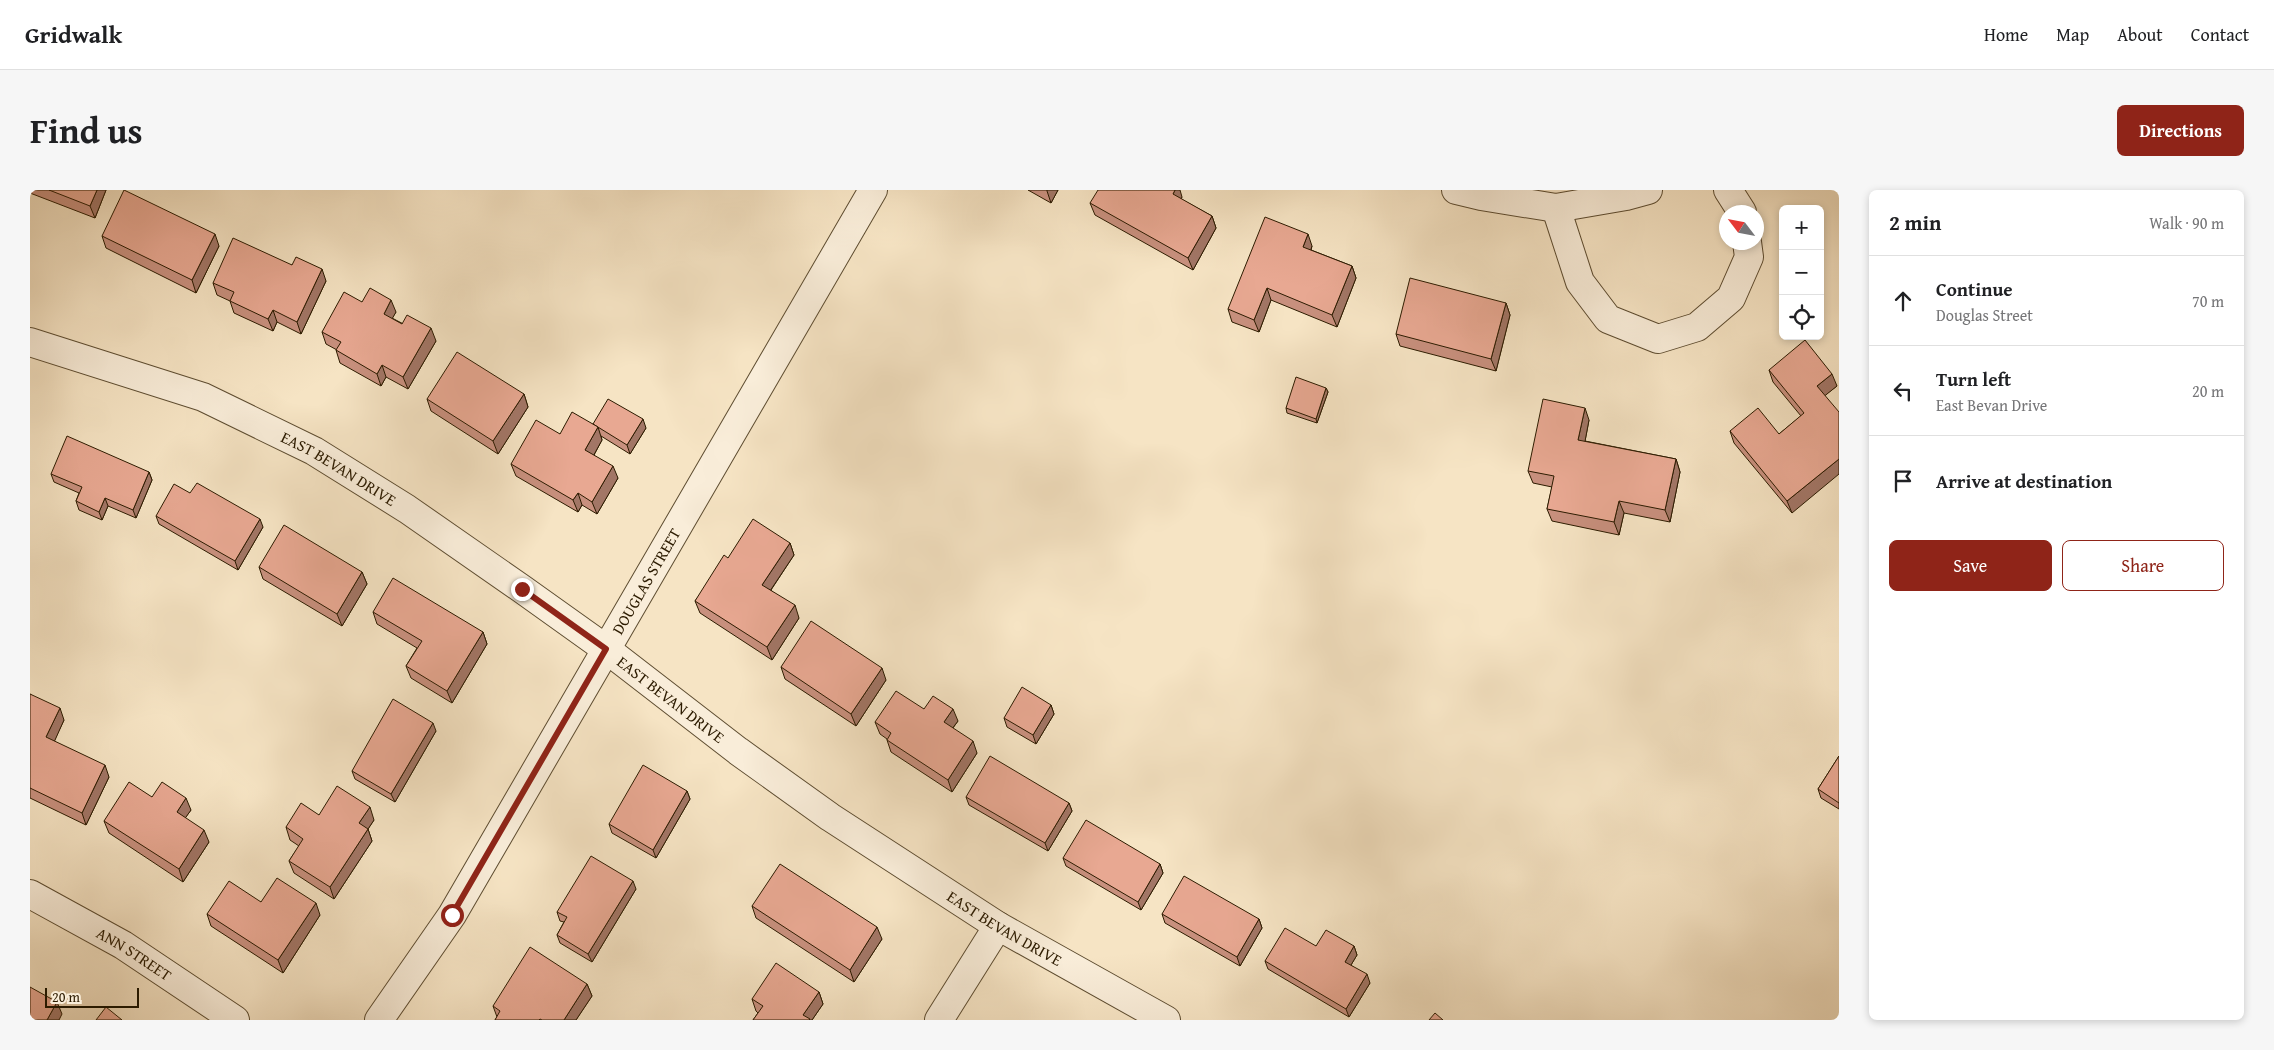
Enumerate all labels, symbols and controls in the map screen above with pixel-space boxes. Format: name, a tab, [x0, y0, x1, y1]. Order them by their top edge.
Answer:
text: Gridwalk	[25, 17, 122, 52]
text: Home	[1984, 21, 2028, 48]
text: Map	[2056, 21, 2089, 48]
text: About	[2117, 21, 2163, 48]
text: Contact	[2191, 21, 2249, 48]
text: Find us	[30, 105, 143, 156]
button: Directions	[2117, 105, 2244, 156]
north arrow	[1719, 205, 1764, 250]
map controls	[1779, 205, 1824, 340]
button: +	[1779, 205, 1824, 250]
text: 2 min	[1889, 207, 1941, 238]
text: Walk · 90 m	[2149, 211, 2224, 235]
button: −	[1779, 250, 1824, 295]
text: Continue	[1936, 275, 2013, 303]
icon: ahead	[1889, 287, 1917, 315]
text: 70 m	[2192, 289, 2224, 313]
button: locate	[1779, 295, 1824, 340]
text: Douglas Street	[1936, 303, 2033, 327]
text: Turn left	[1936, 365, 2011, 393]
icon: left	[1889, 377, 1917, 405]
text: 20 m	[2192, 379, 2224, 403]
text: East Bevan Drive	[1936, 393, 2047, 417]
street label: EAST BEVAN DRIVE	[277, 425, 401, 512]
icon: arrive	[1889, 467, 1917, 495]
text: Arrive at destination	[1936, 467, 2112, 495]
street label: DOUGLAS STREET	[606, 523, 686, 639]
button: Save	[1889, 540, 2052, 591]
button: Share	[2062, 540, 2224, 591]
route end	[511, 578, 534, 601]
street label: EAST BEVAN DRIVE	[612, 650, 730, 749]
street label: EAST BEVAN DRIVE	[943, 884, 1067, 972]
route start	[441, 904, 464, 927]
street label: ANN STREET	[92, 921, 177, 986]
scale bar	[45, 985, 139, 1008]
text: 20 m	[52, 987, 80, 1007]

